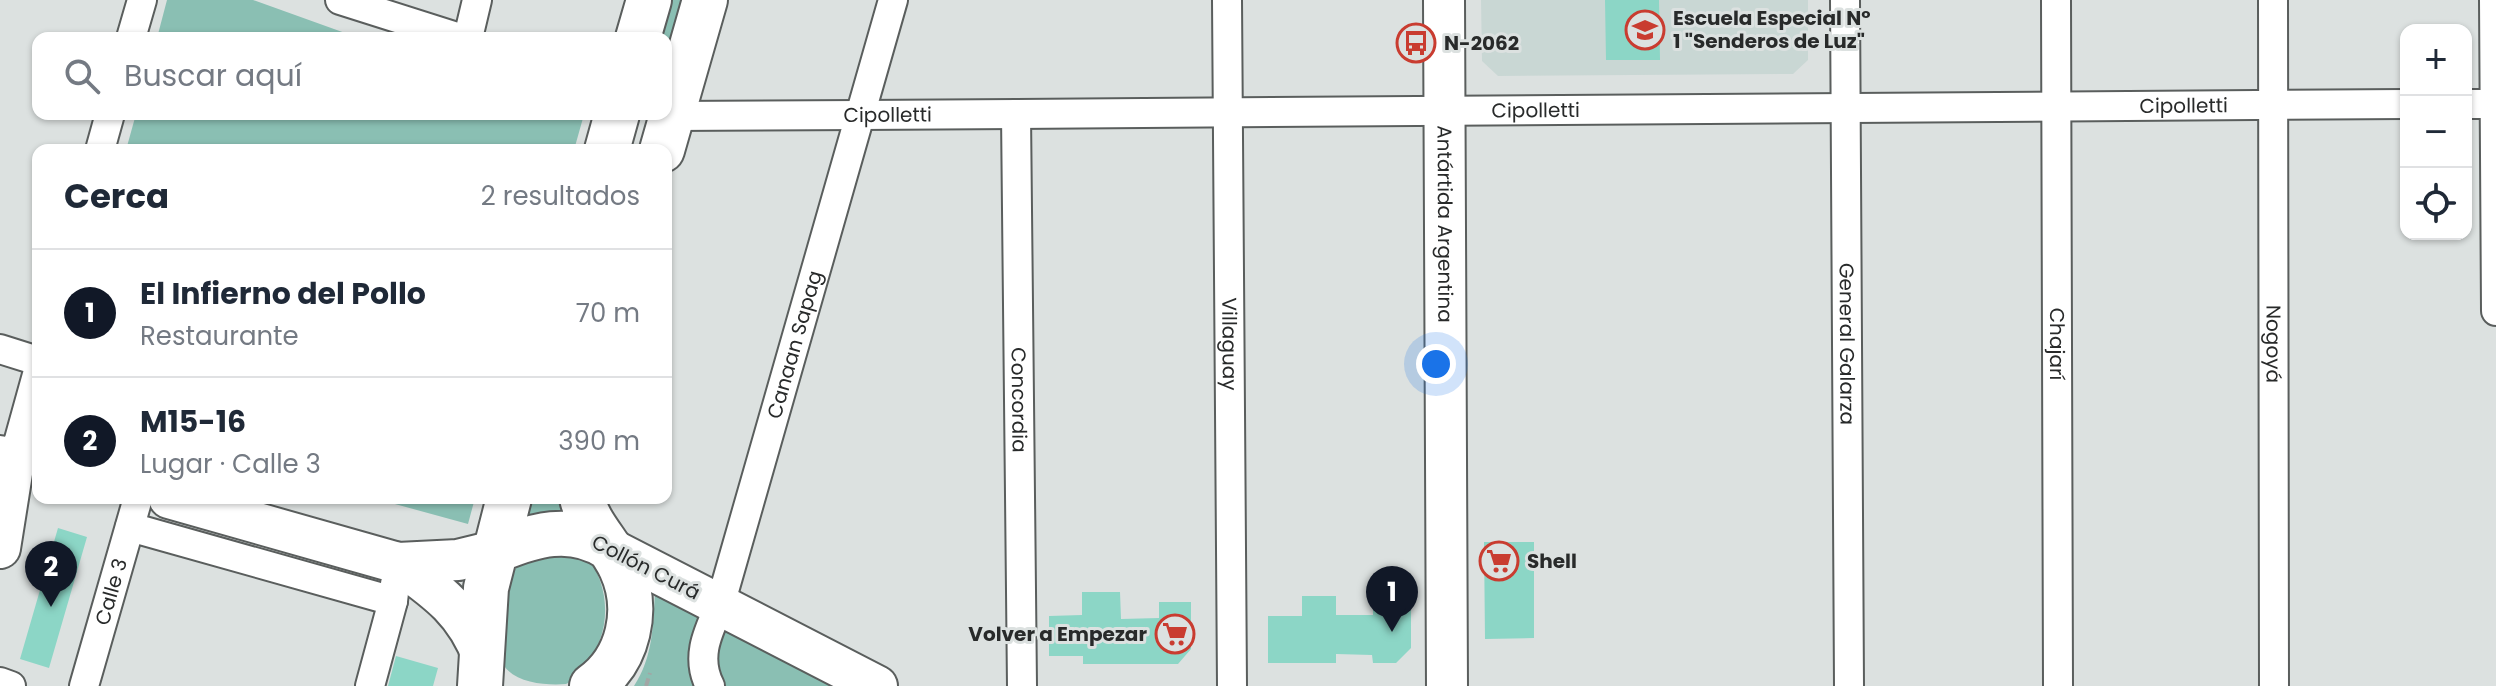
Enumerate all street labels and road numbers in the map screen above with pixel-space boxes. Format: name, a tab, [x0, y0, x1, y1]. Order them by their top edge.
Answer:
street label: Cipolletti	[2139, 91, 2228, 120]
street label: Cipolletti	[1491, 96, 1580, 125]
street label: Cipolletti	[843, 100, 932, 129]
street label: Antártida Argentina	[1431, 125, 1459, 323]
street label: General Galarza	[1833, 263, 1861, 425]
street label: Canaan Sapag	[760, 267, 829, 422]
street label: Villaguay	[1215, 297, 1244, 391]
street label: Nogoyá	[2259, 305, 2288, 383]
street label: Chajarí	[2043, 308, 2071, 380]
street label: Concordia	[1004, 347, 1034, 453]
street label: Collón Curá	[587, 528, 705, 606]
street label: Calle 3	[88, 555, 134, 629]

